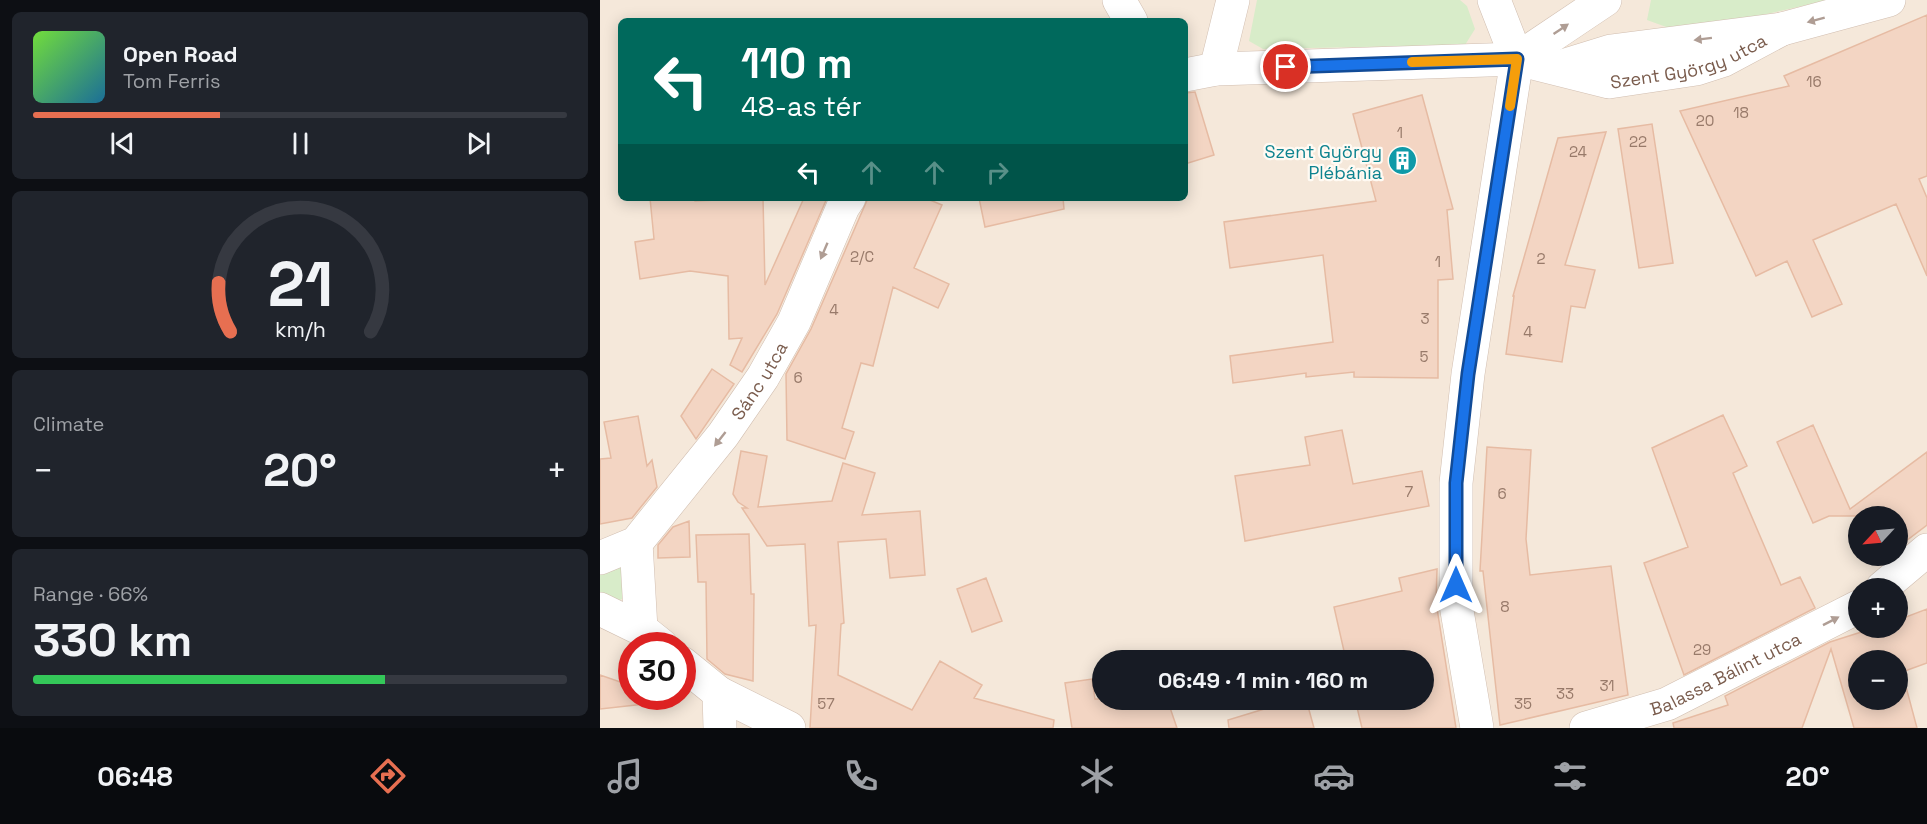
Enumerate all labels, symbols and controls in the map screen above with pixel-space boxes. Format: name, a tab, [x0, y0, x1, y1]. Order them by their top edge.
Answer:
one-way arrow	[1807, 15, 1825, 25]
one-way arrow	[1553, 24, 1569, 35]
street label: Szent György utca	[1609, 28, 1770, 93]
one-way arrow	[1694, 34, 1713, 44]
text: 110 m	[741, 37, 853, 90]
text: Open Road	[123, 40, 238, 68]
pin	[1260, 41, 1311, 92]
icon: left	[642, 42, 720, 120]
icon: arrive	[1269, 50, 1302, 83]
text: Tom Ferris	[123, 68, 221, 94]
house number: 16	[1806, 72, 1822, 91]
text: 48-as tér	[741, 89, 862, 124]
house number: 18	[1733, 103, 1749, 122]
house number: 20	[1696, 111, 1714, 130]
house number: 1	[1397, 123, 1403, 142]
icon: previous	[106, 127, 139, 160]
icon: pause	[284, 127, 317, 160]
icon: next	[462, 127, 495, 160]
house number: 22	[1629, 132, 1647, 151]
place label: Szent György Plébánia	[1265, 140, 1382, 184]
house number: 24	[1569, 142, 1587, 161]
building icon: Szent György Plébánia	[1387, 145, 1419, 177]
icon: left	[792, 156, 825, 189]
icon: ahead	[855, 156, 888, 189]
icon: ahead	[918, 156, 951, 189]
icon: right	[981, 156, 1014, 189]
one-way arrow	[819, 242, 829, 260]
text: 21	[267, 245, 333, 324]
house number: 2/C	[850, 247, 874, 266]
house number: 2	[1536, 249, 1546, 268]
house number: 1	[1435, 252, 1441, 271]
house number: 4	[829, 300, 839, 319]
house number: 3	[1420, 309, 1430, 328]
text: km/h	[274, 316, 326, 343]
house number: 4	[1523, 322, 1533, 341]
street label: Sánc utca	[726, 338, 792, 424]
house number: 5	[1420, 347, 1429, 366]
house number: 6	[793, 368, 803, 387]
text: Climate	[33, 411, 104, 437]
one-way arrow	[714, 431, 726, 447]
text: 20°	[263, 442, 337, 499]
text: −	[33, 450, 53, 492]
text: +	[547, 450, 567, 492]
house number: 7	[1405, 482, 1413, 501]
house number: 6	[1497, 484, 1507, 503]
north arrow	[1848, 506, 1908, 566]
map controls	[1848, 506, 1908, 710]
position arrow	[1424, 553, 1488, 617]
button: +	[1848, 578, 1908, 638]
text: Range · 66%	[33, 581, 148, 607]
house number: 8	[1500, 597, 1510, 616]
text: 330 km	[33, 612, 192, 669]
one-way arrow	[1822, 616, 1840, 626]
street label: Balassa Bálint utca	[1647, 627, 1805, 720]
speed limit sign: 30	[618, 632, 696, 710]
house number: 29	[1693, 640, 1711, 659]
button: −	[1848, 650, 1908, 710]
text: 06:49 · 1 min · 160 m	[1158, 666, 1368, 694]
house number: 31	[1599, 676, 1615, 695]
house number: 33	[1556, 684, 1574, 703]
house number: 57	[817, 694, 835, 713]
house number: 35	[1514, 694, 1532, 713]
icon: directions	[367, 755, 409, 797]
icon: music	[604, 755, 646, 797]
icon: phone	[840, 755, 882, 797]
icon: climate	[1076, 755, 1118, 797]
icon: car	[1313, 755, 1355, 797]
icon: filters	[1549, 755, 1591, 797]
text: 06:48	[97, 759, 173, 794]
text: 20°	[1786, 759, 1830, 794]

